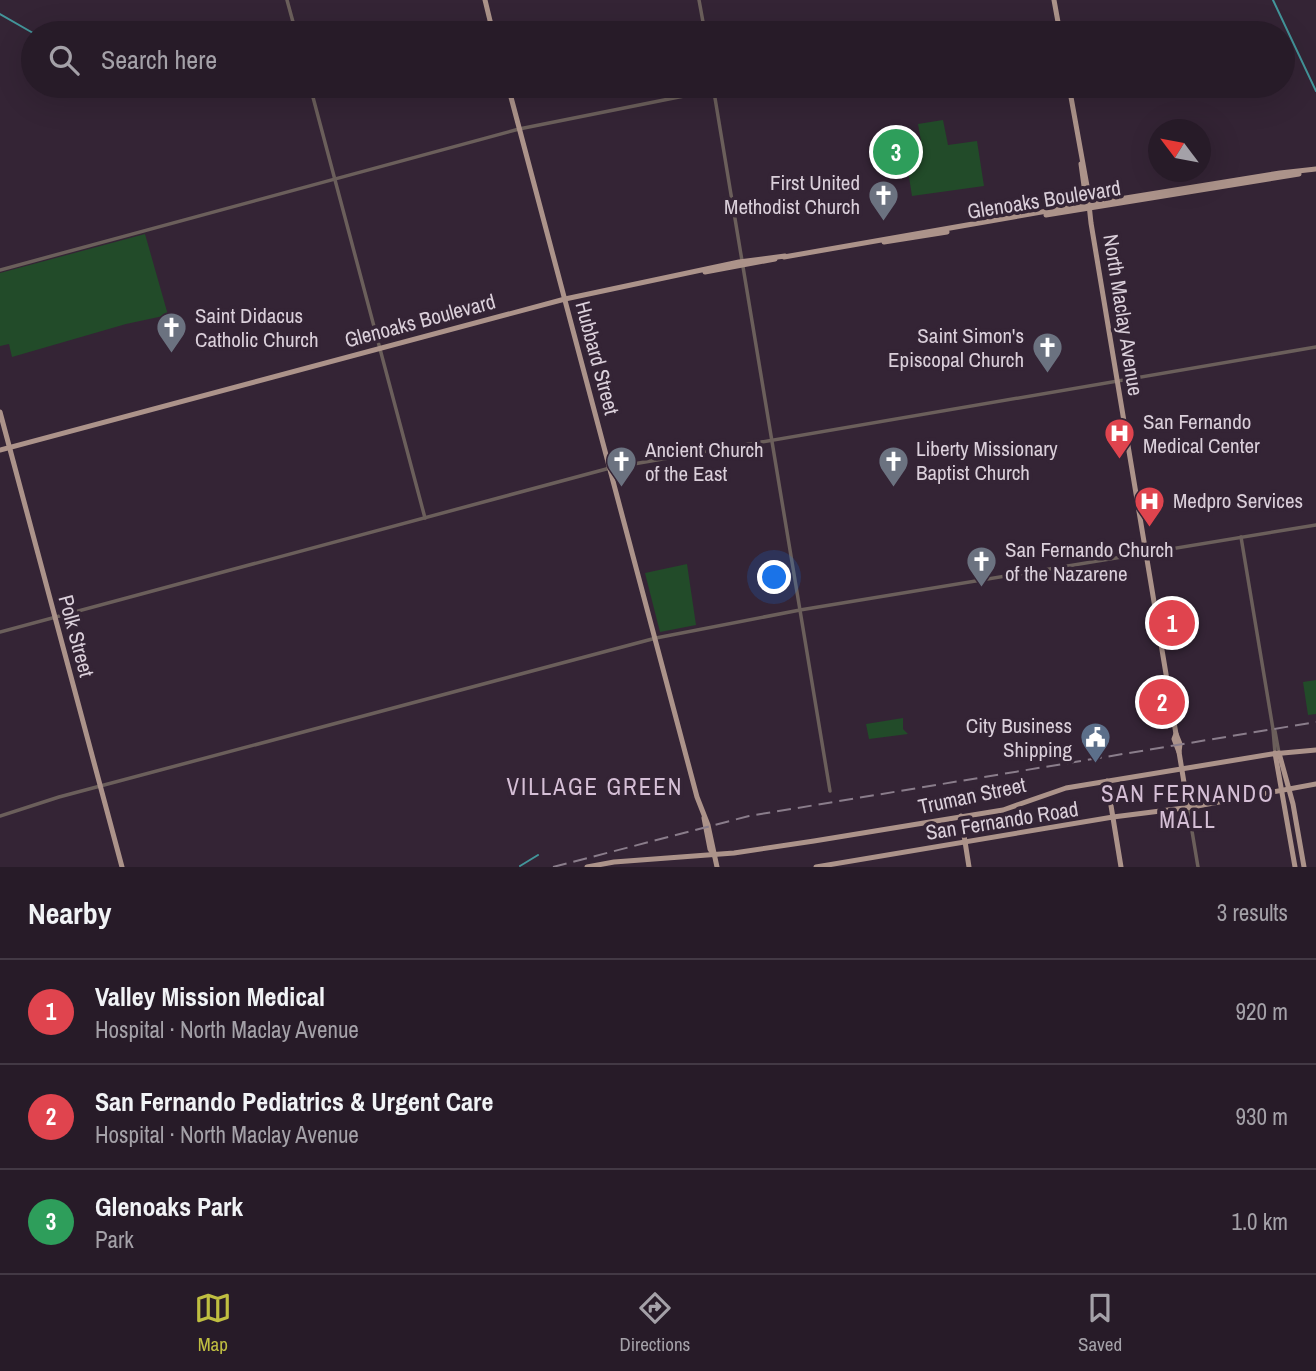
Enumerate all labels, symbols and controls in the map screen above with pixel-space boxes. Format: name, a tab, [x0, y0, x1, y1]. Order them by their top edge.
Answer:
search box	[21, 21, 1295, 98]
icon: search	[45, 41, 83, 79]
text: Search here	[101, 42, 217, 77]
north arrow	[1148, 119, 1211, 182]
pin: 3	[873, 126, 919, 178]
place label: First United Methodist Church	[724, 168, 860, 221]
street label: Glenoaks Boulevard	[965, 173, 1123, 226]
church icon: First United Methodist Church	[866, 178, 900, 222]
street label: North Maclay Avenue	[1096, 232, 1151, 398]
street label: Glenoaks Boulevard	[341, 286, 499, 355]
street label: Hubbard Street	[568, 298, 627, 418]
place label: Saint Didacus Catholic Church	[195, 301, 318, 354]
church icon: Saint Didacus Catholic Church	[155, 311, 189, 355]
place label: Saint Simon's Episcopal Church	[888, 321, 1024, 374]
church icon: Saint Simon's Episcopal Church	[1030, 331, 1064, 375]
place label: San Fernando Medical Center	[1143, 407, 1260, 460]
hospital icon: San Fernando Medical Center	[1103, 417, 1137, 461]
place label: Liberty Missionary Baptist Church	[916, 434, 1058, 487]
place label: Ancient Church of the East	[644, 435, 764, 488]
church icon: Liberty Missionary Baptist Church	[876, 444, 910, 488]
church icon: Ancient Church of the East	[605, 445, 639, 489]
hospital icon: Medpro Services	[1133, 484, 1167, 528]
place label: Medpro Services	[1173, 486, 1303, 515]
place label: San Fernando Church of the Nazarene	[1005, 535, 1174, 588]
church icon: San Fernando Church of the Nazarene	[965, 545, 999, 589]
your location	[757, 560, 791, 594]
street label: Polk Street	[52, 591, 101, 681]
pin: 1	[1149, 597, 1195, 649]
pin: 2	[1139, 676, 1185, 728]
place label: City Business Shipping	[966, 711, 1072, 764]
public building icon: City Business Shipping	[1078, 721, 1112, 765]
street label: Truman Street	[915, 770, 1029, 821]
district label: VILLAGE GREEN	[507, 771, 683, 802]
district label: SAN FERNANDO MALL	[1101, 778, 1275, 835]
street label: San Fernando Road	[923, 794, 1080, 847]
text: Nearby	[28, 893, 111, 933]
text: 3 results	[1217, 897, 1288, 928]
text: Valley Mission Medical	[95, 979, 325, 1014]
text: 1	[46, 996, 56, 1027]
text: 920 m	[1236, 996, 1288, 1027]
text: Hospital · North Maclay Avenue	[95, 1014, 359, 1045]
text: San Fernando Pediatrics & Urgent Care	[95, 1084, 493, 1119]
text: 2	[46, 1101, 56, 1132]
text: 930 m	[1236, 1101, 1288, 1132]
text: Hospital · North Maclay Avenue	[95, 1119, 359, 1150]
text: Glenoaks Park	[95, 1189, 243, 1224]
text: 3	[46, 1206, 56, 1237]
text: 1.0 km	[1231, 1206, 1288, 1237]
text: Park	[95, 1224, 134, 1255]
tab: Map	[194, 1289, 232, 1357]
tab: Directions	[619, 1289, 690, 1357]
tab: Saved	[1078, 1289, 1122, 1357]

